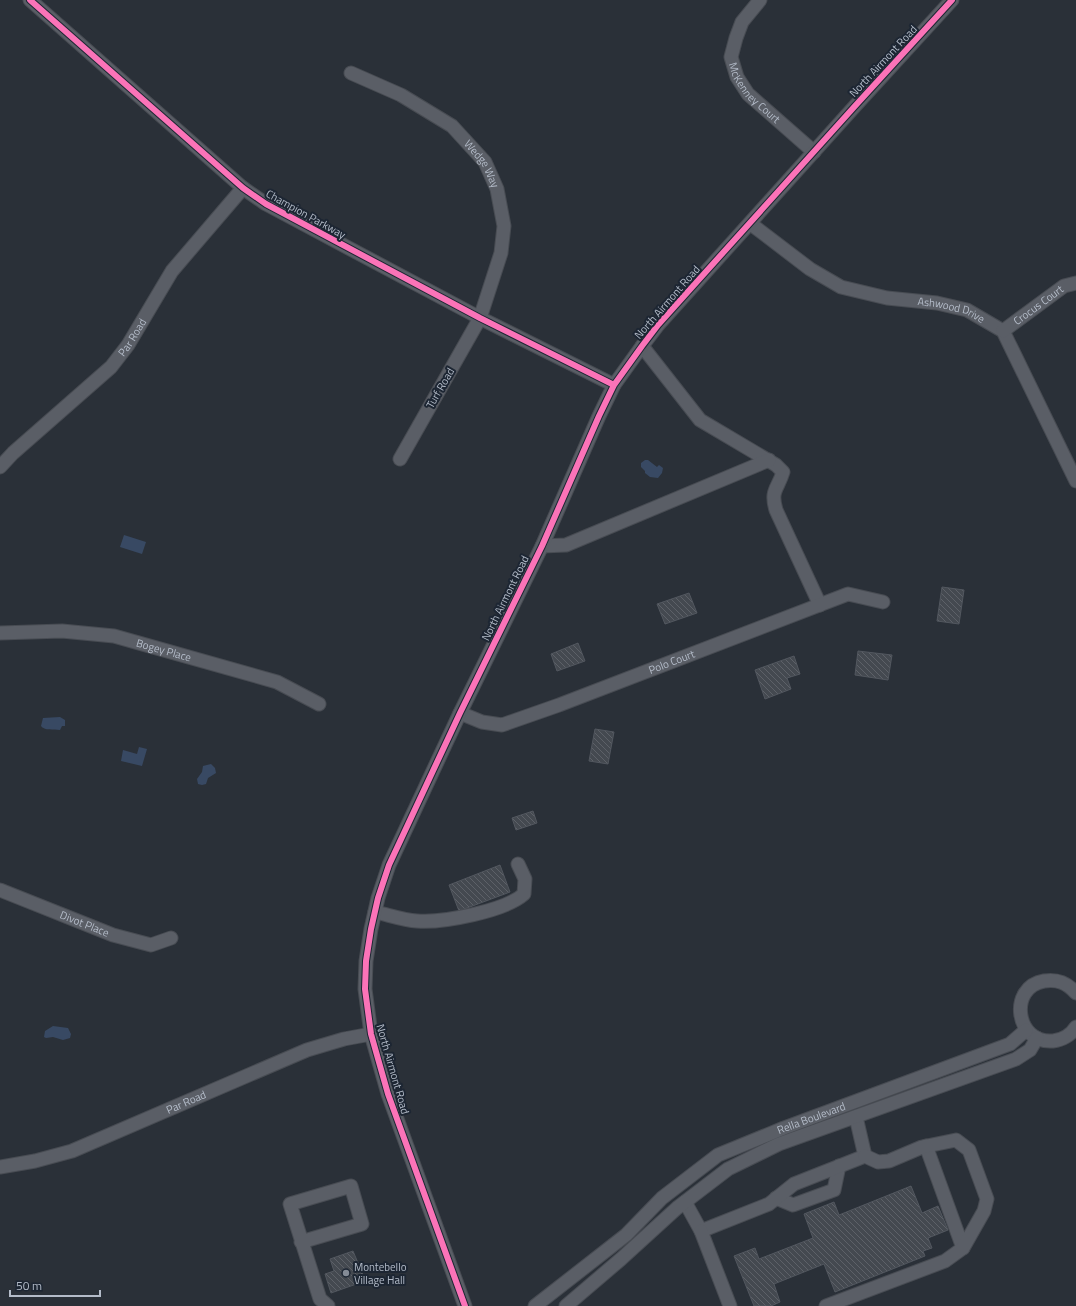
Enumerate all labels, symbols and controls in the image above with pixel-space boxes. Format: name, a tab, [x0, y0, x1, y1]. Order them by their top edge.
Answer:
street label: North Airmont Road	[845, 21, 921, 100]
street label: McKenney Court	[725, 60, 784, 127]
street label: Wedge Way	[460, 136, 504, 191]
street label: Champion Parkway	[263, 185, 349, 243]
street label: North Airmont Road	[630, 262, 704, 342]
street label: Crocus Court	[1010, 281, 1067, 329]
street label: Ashwood Drive	[917, 293, 988, 327]
street label: Par Road	[114, 315, 150, 360]
street label: Turf Road	[422, 365, 458, 411]
street label: North Airmont Road	[477, 553, 533, 643]
street label: Bogey Place	[134, 635, 193, 666]
street label: Polo Court	[646, 646, 697, 678]
street label: Divot Place	[58, 907, 112, 941]
street label: North Airmont Road	[373, 1022, 414, 1116]
street label: Par Road	[164, 1086, 209, 1118]
street label: Rella Boulevard	[775, 1098, 848, 1138]
place label: Montebello Village Hall	[354, 1259, 407, 1288]
marker: Montebello Village Hall	[341, 1268, 351, 1278]
scale bar	[10, 1272, 100, 1298]
text: 50 m	[16, 1276, 42, 1295]

